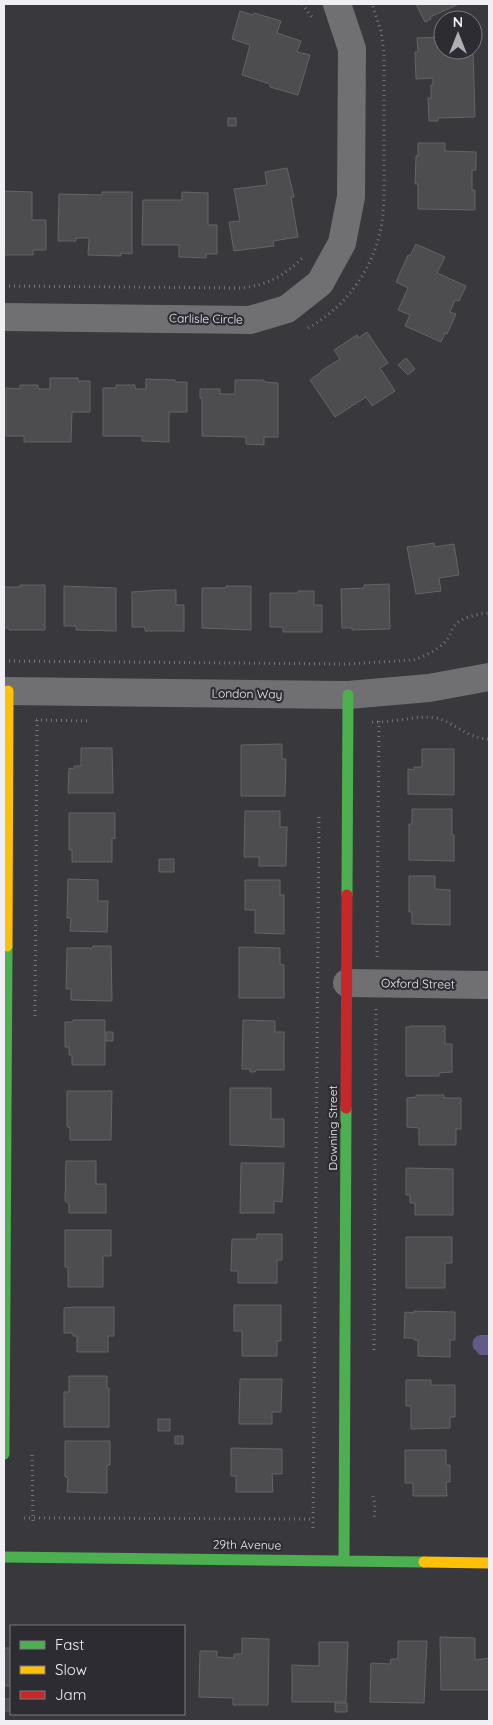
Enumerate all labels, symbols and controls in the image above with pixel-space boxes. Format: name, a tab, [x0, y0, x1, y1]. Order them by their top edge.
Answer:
north arrow	[433, 10, 483, 60]
text: N	[453, 13, 463, 31]
street label: Carlisle Circle	[169, 310, 243, 327]
street label: London Way	[211, 685, 283, 702]
street label: Oxford Street	[381, 975, 455, 992]
street label: Downing Street	[325, 1086, 340, 1171]
street label: 29th Avenue	[213, 1536, 282, 1553]
legend	[10, 1625, 185, 1715]
text: Fast	[55, 1635, 84, 1654]
text: Slow	[55, 1660, 87, 1679]
text: Jam	[55, 1685, 86, 1704]

